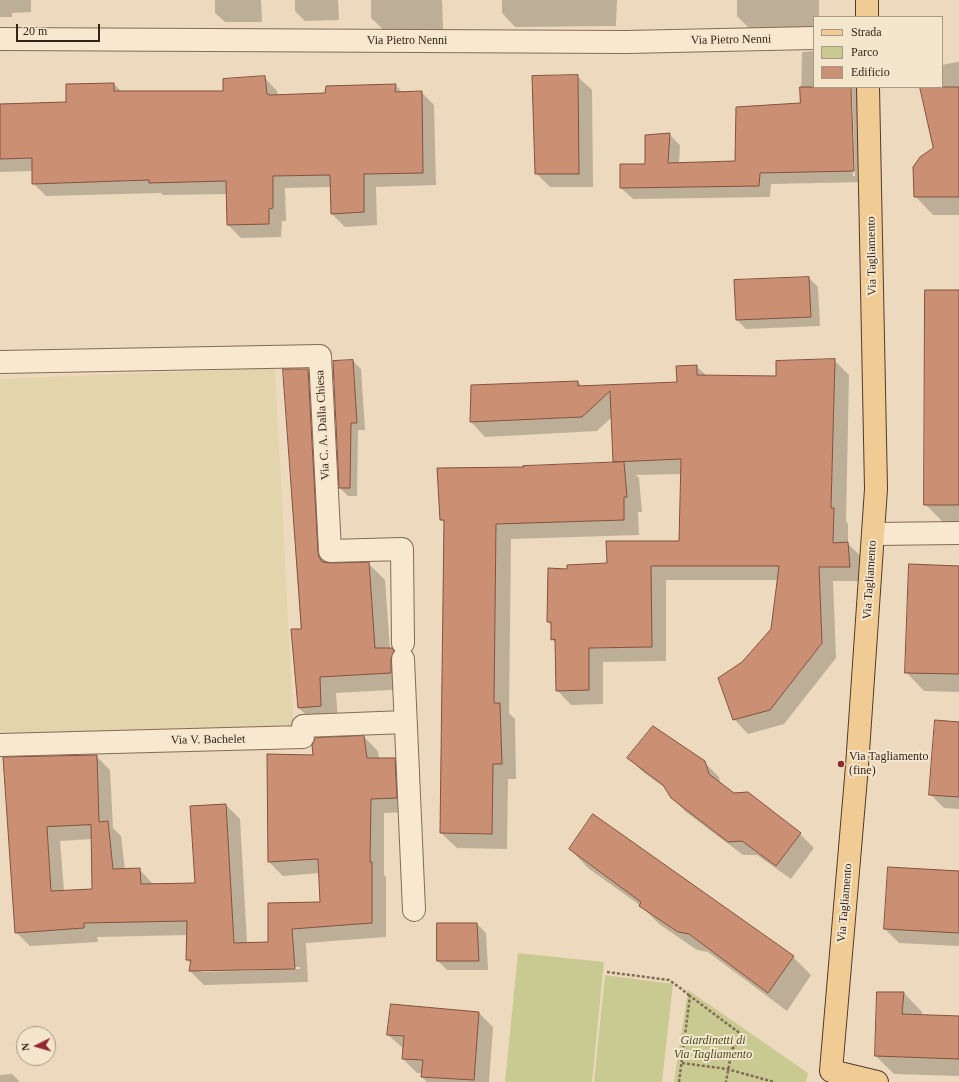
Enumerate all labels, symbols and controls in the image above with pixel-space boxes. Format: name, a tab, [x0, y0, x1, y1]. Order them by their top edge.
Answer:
scale bar	[18, 16, 102, 42]
legend	[813, 16, 943, 88]
text: 20 m	[23, 24, 47, 38]
text: Strada	[851, 25, 882, 39]
street label: Via Pietro Nenni	[691, 32, 771, 48]
street label: Via Pietro Nenni	[367, 34, 447, 48]
text: Parco	[851, 45, 878, 59]
text: Edificio	[851, 65, 890, 79]
street label: Via Tagliamento	[864, 216, 880, 296]
street label: Via C. A. Dalla Chiesa	[313, 370, 333, 480]
street label: Via Tagliamento	[860, 540, 880, 620]
street label: Via V. Bachelet	[171, 732, 245, 748]
place label: Via Tagliamento (fine)	[849, 750, 928, 778]
marker: Via Tagliamento (fine)	[836, 759, 846, 769]
street label: Via Tagliamento	[834, 863, 856, 943]
north arrow	[16, 1026, 56, 1066]
park label: Giardinetti di Via Tagliamento	[674, 1034, 752, 1062]
text: N	[19, 1042, 31, 1051]

